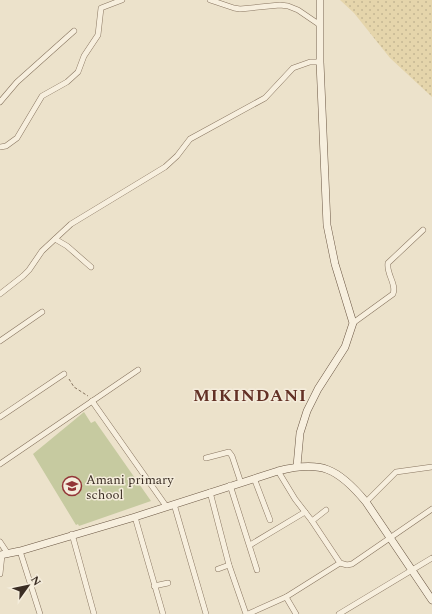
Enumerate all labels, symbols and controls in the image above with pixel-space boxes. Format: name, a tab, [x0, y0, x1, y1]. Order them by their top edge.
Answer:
district label: MIKINDANI	[193, 383, 307, 409]
place label: Amani primary school	[86, 470, 174, 505]
school or university icon: Amani primary school	[61, 475, 83, 497]
north arrow	[8, 566, 48, 606]
text: N	[26, 572, 46, 589]

